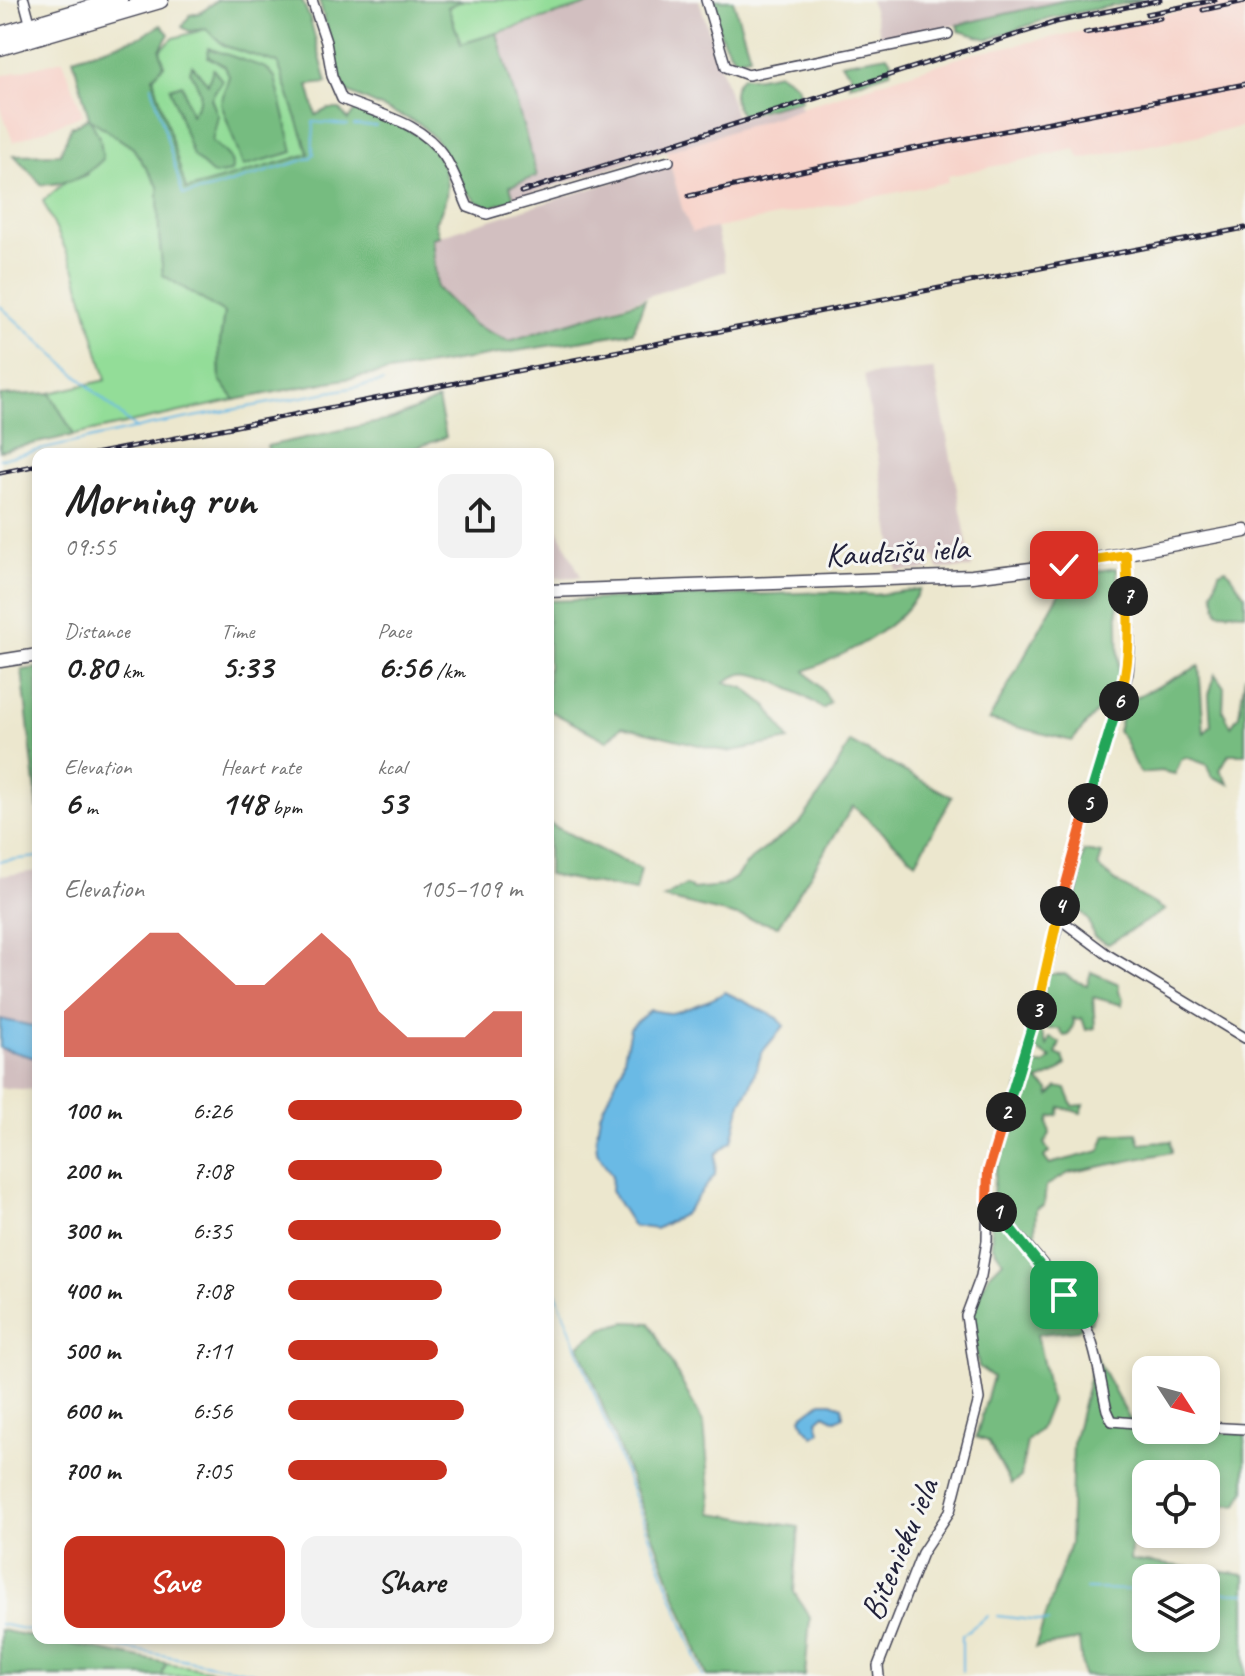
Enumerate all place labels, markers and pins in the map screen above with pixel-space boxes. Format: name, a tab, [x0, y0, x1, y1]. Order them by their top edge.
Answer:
pin	[1030, 531, 1098, 599]
pin: 7	[1108, 576, 1148, 616]
pin: 6	[1099, 681, 1139, 721]
pin: 5	[1068, 783, 1108, 823]
pin: 4	[1040, 886, 1080, 926]
pin: 3	[1017, 990, 1057, 1030]
pin: 2	[986, 1092, 1026, 1132]
pin: 1	[977, 1192, 1017, 1232]
pin	[1030, 1261, 1098, 1329]

